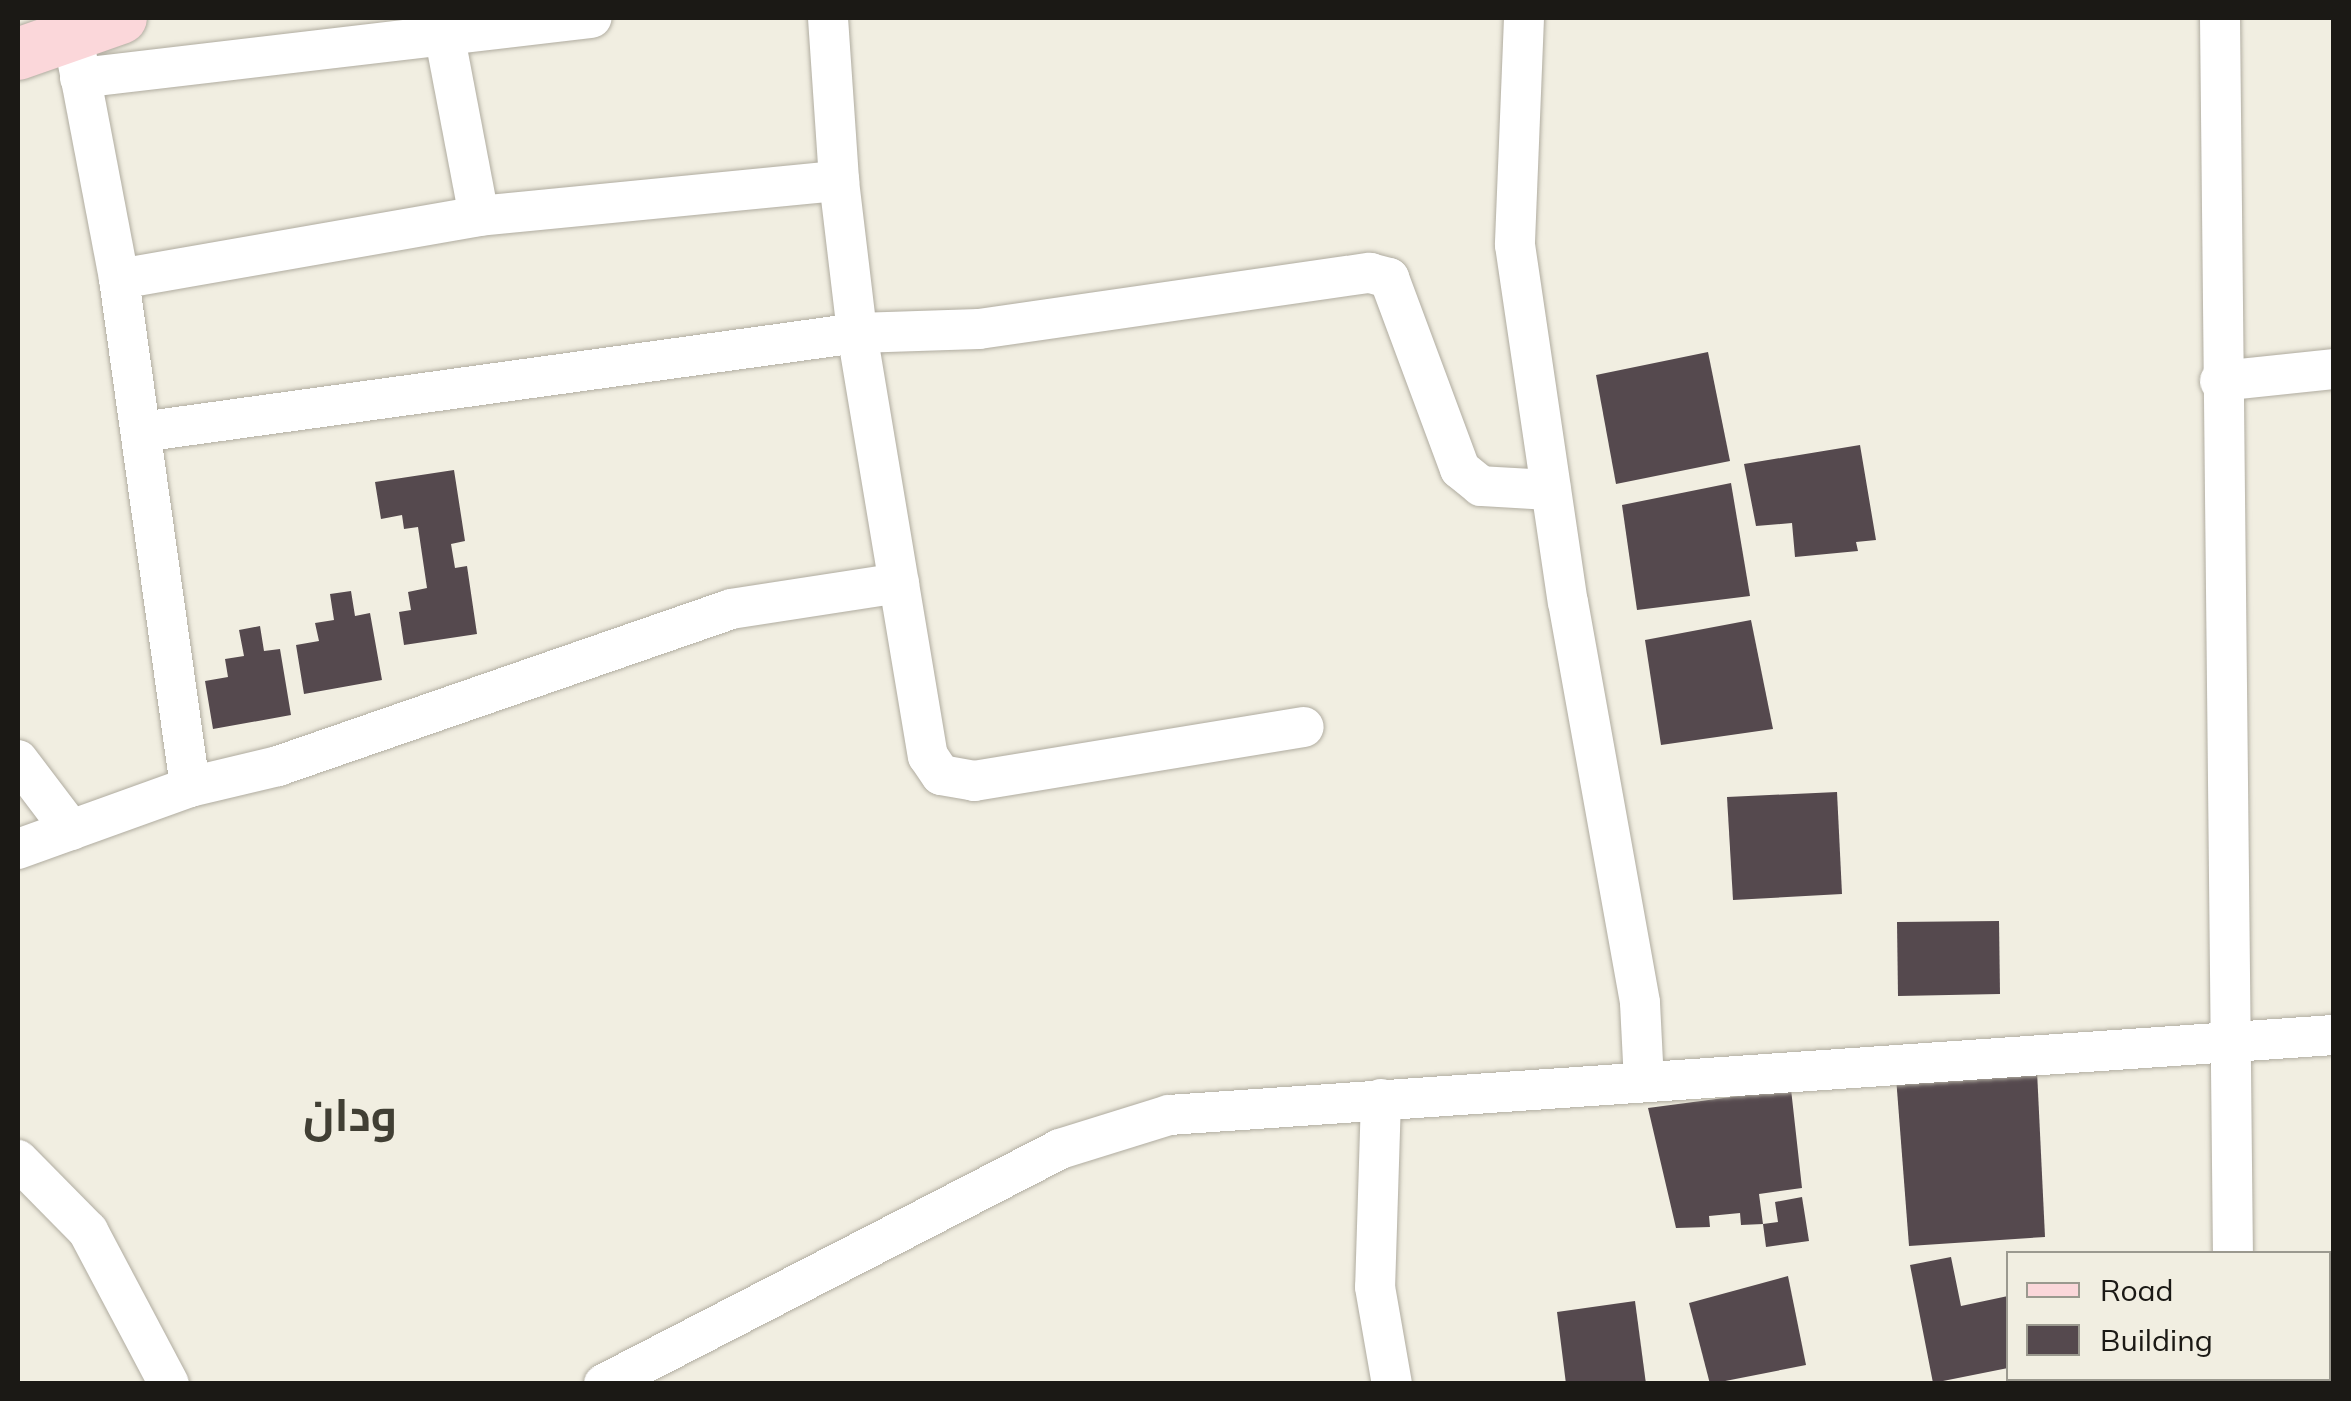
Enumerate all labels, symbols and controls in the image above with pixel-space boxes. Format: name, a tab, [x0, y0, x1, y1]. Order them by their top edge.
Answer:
district label: ودان	[303, 1088, 397, 1142]
legend	[2006, 1251, 2331, 1381]
text: Road	[2100, 1271, 2174, 1309]
text: Building	[2100, 1321, 2213, 1359]

